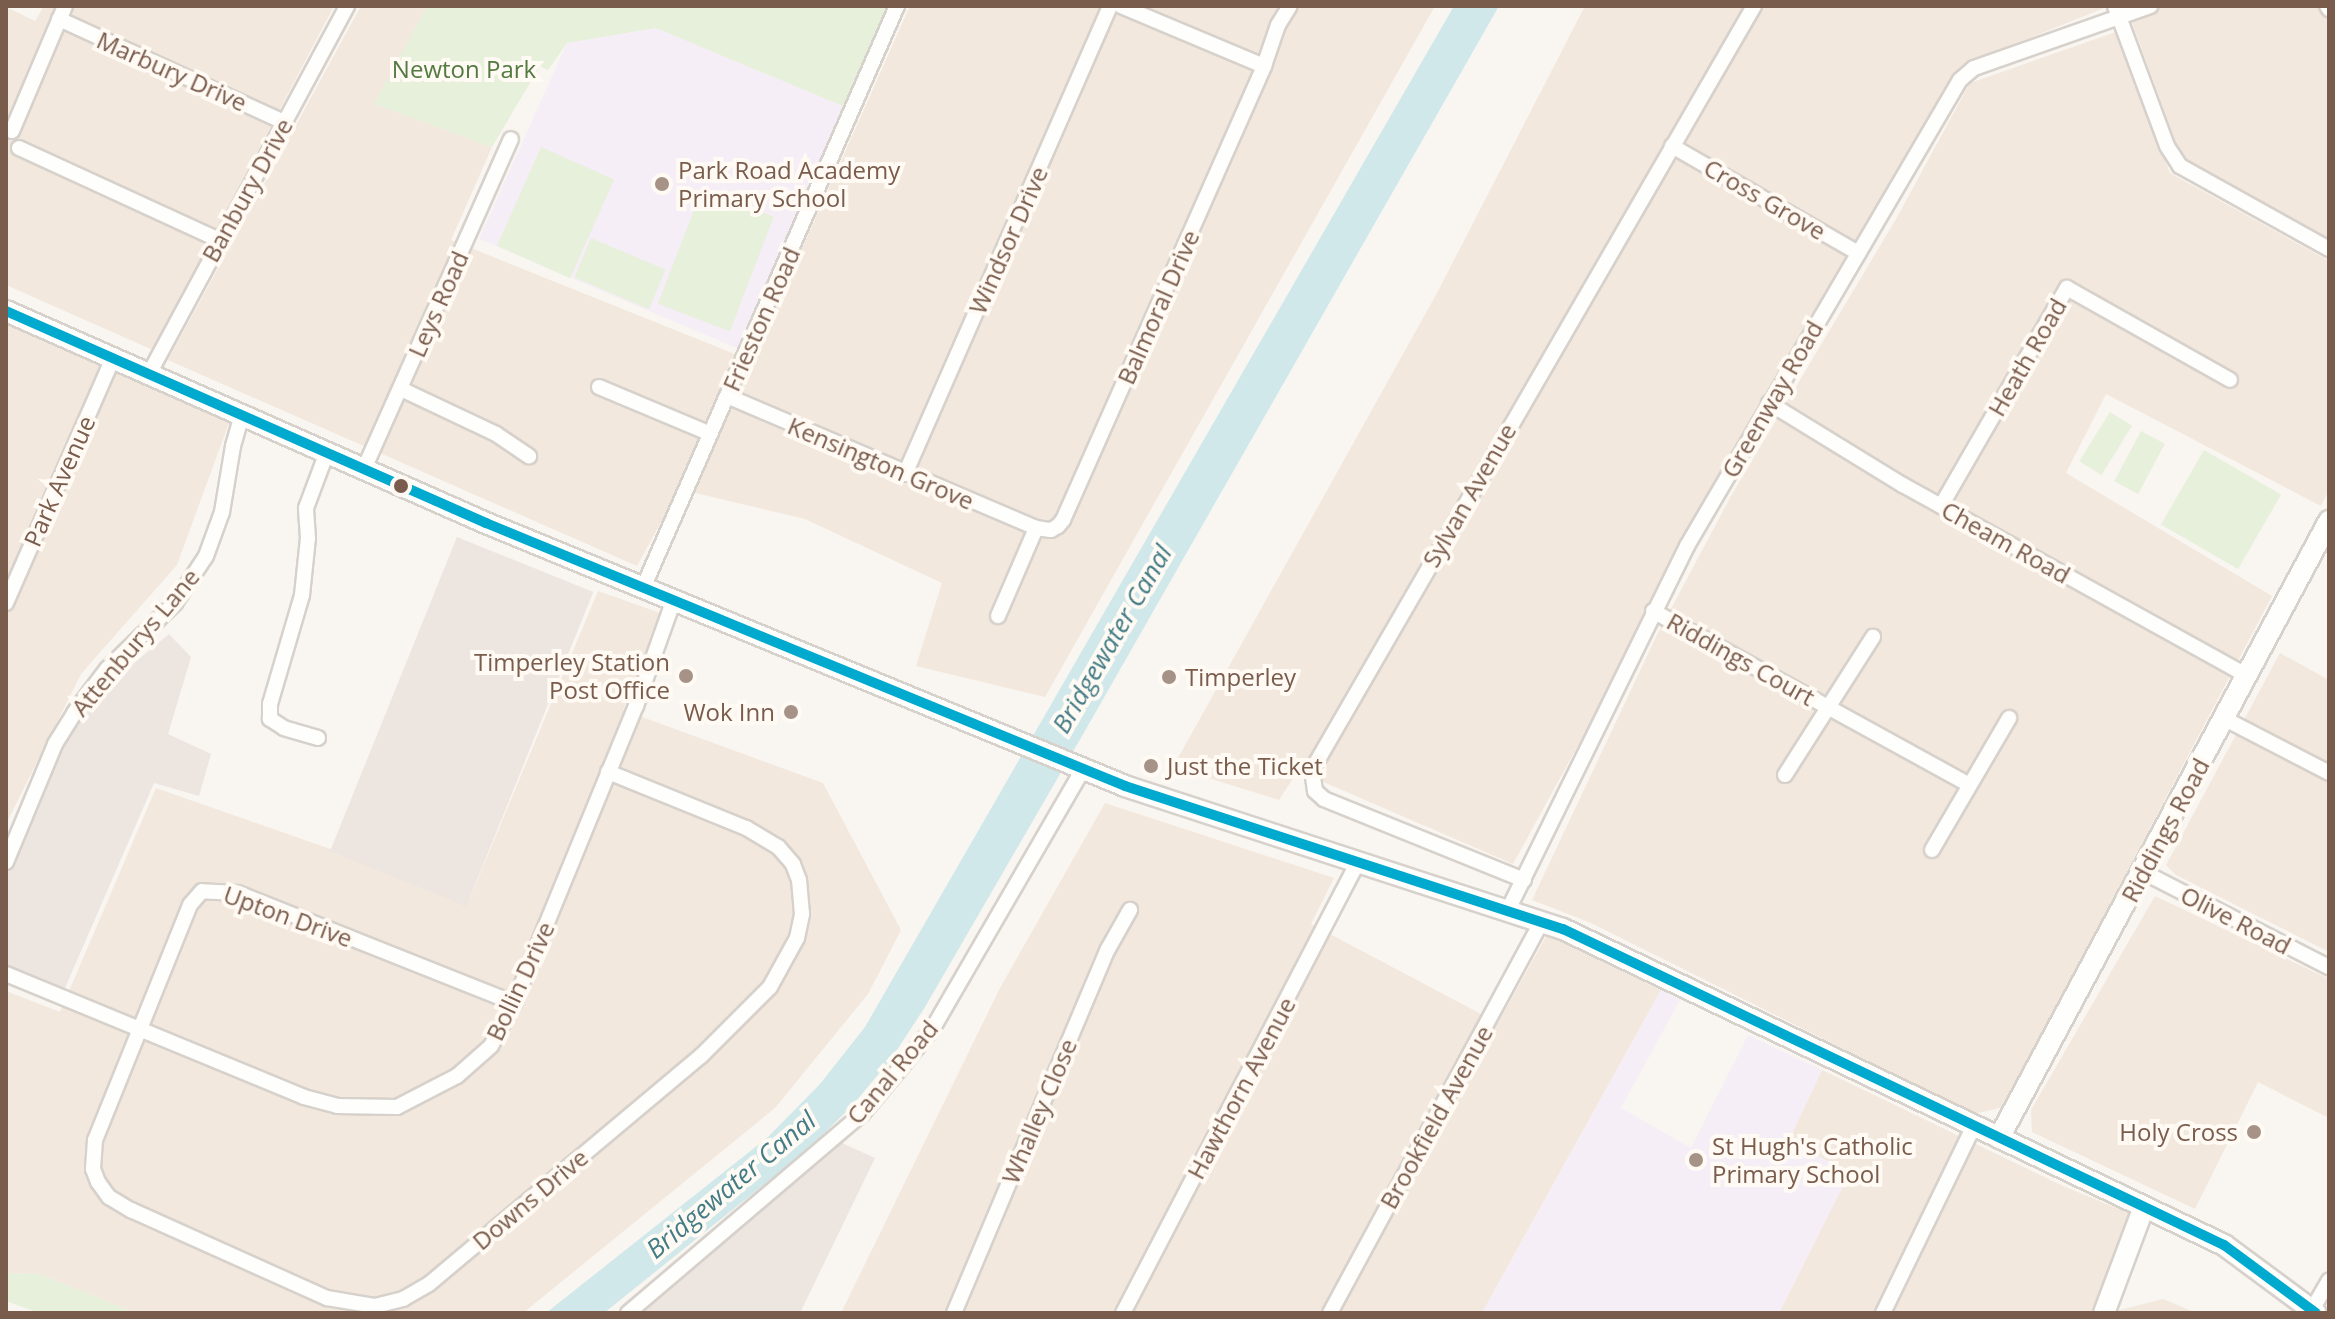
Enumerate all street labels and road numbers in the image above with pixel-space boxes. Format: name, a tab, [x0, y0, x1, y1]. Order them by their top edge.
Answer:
street label: Marbury Drive	[93, 25, 251, 117]
street label: Banbury Drive	[196, 113, 298, 267]
street label: Cross Grove	[1699, 153, 1831, 245]
street label: Windsor Drive	[963, 162, 1053, 318]
street label: Balmoral Drive	[1111, 225, 1205, 389]
street label: Frieston Road	[716, 243, 806, 395]
street label: Leys Road	[402, 247, 474, 361]
street label: Heath Road	[1982, 293, 2072, 421]
street label: Greenway Road	[1715, 315, 1829, 483]
street label: Park Avenue	[17, 411, 101, 551]
street label: Kensington Grove	[784, 411, 978, 515]
street label: Sylvan Avenue	[1416, 418, 1522, 572]
street label: Cheam Road	[1937, 495, 2075, 589]
street label: Attenburys Lane	[65, 562, 205, 722]
street label: Riddings Court	[1662, 607, 1820, 711]
street label: Riddings Road	[2115, 753, 2215, 907]
street label: Upton Drive	[220, 879, 356, 953]
street label: Olive Road	[2176, 880, 2296, 960]
street label: Bollin Drive	[480, 917, 560, 1045]
street label: Hawthorn Avenue	[1181, 992, 1301, 1184]
street label: Canal Road	[840, 1014, 944, 1130]
street label: Brookfield Avenue	[1374, 1020, 1498, 1214]
street label: Whalley Close	[996, 1034, 1082, 1188]
street label: Downs Drive	[467, 1142, 593, 1256]

